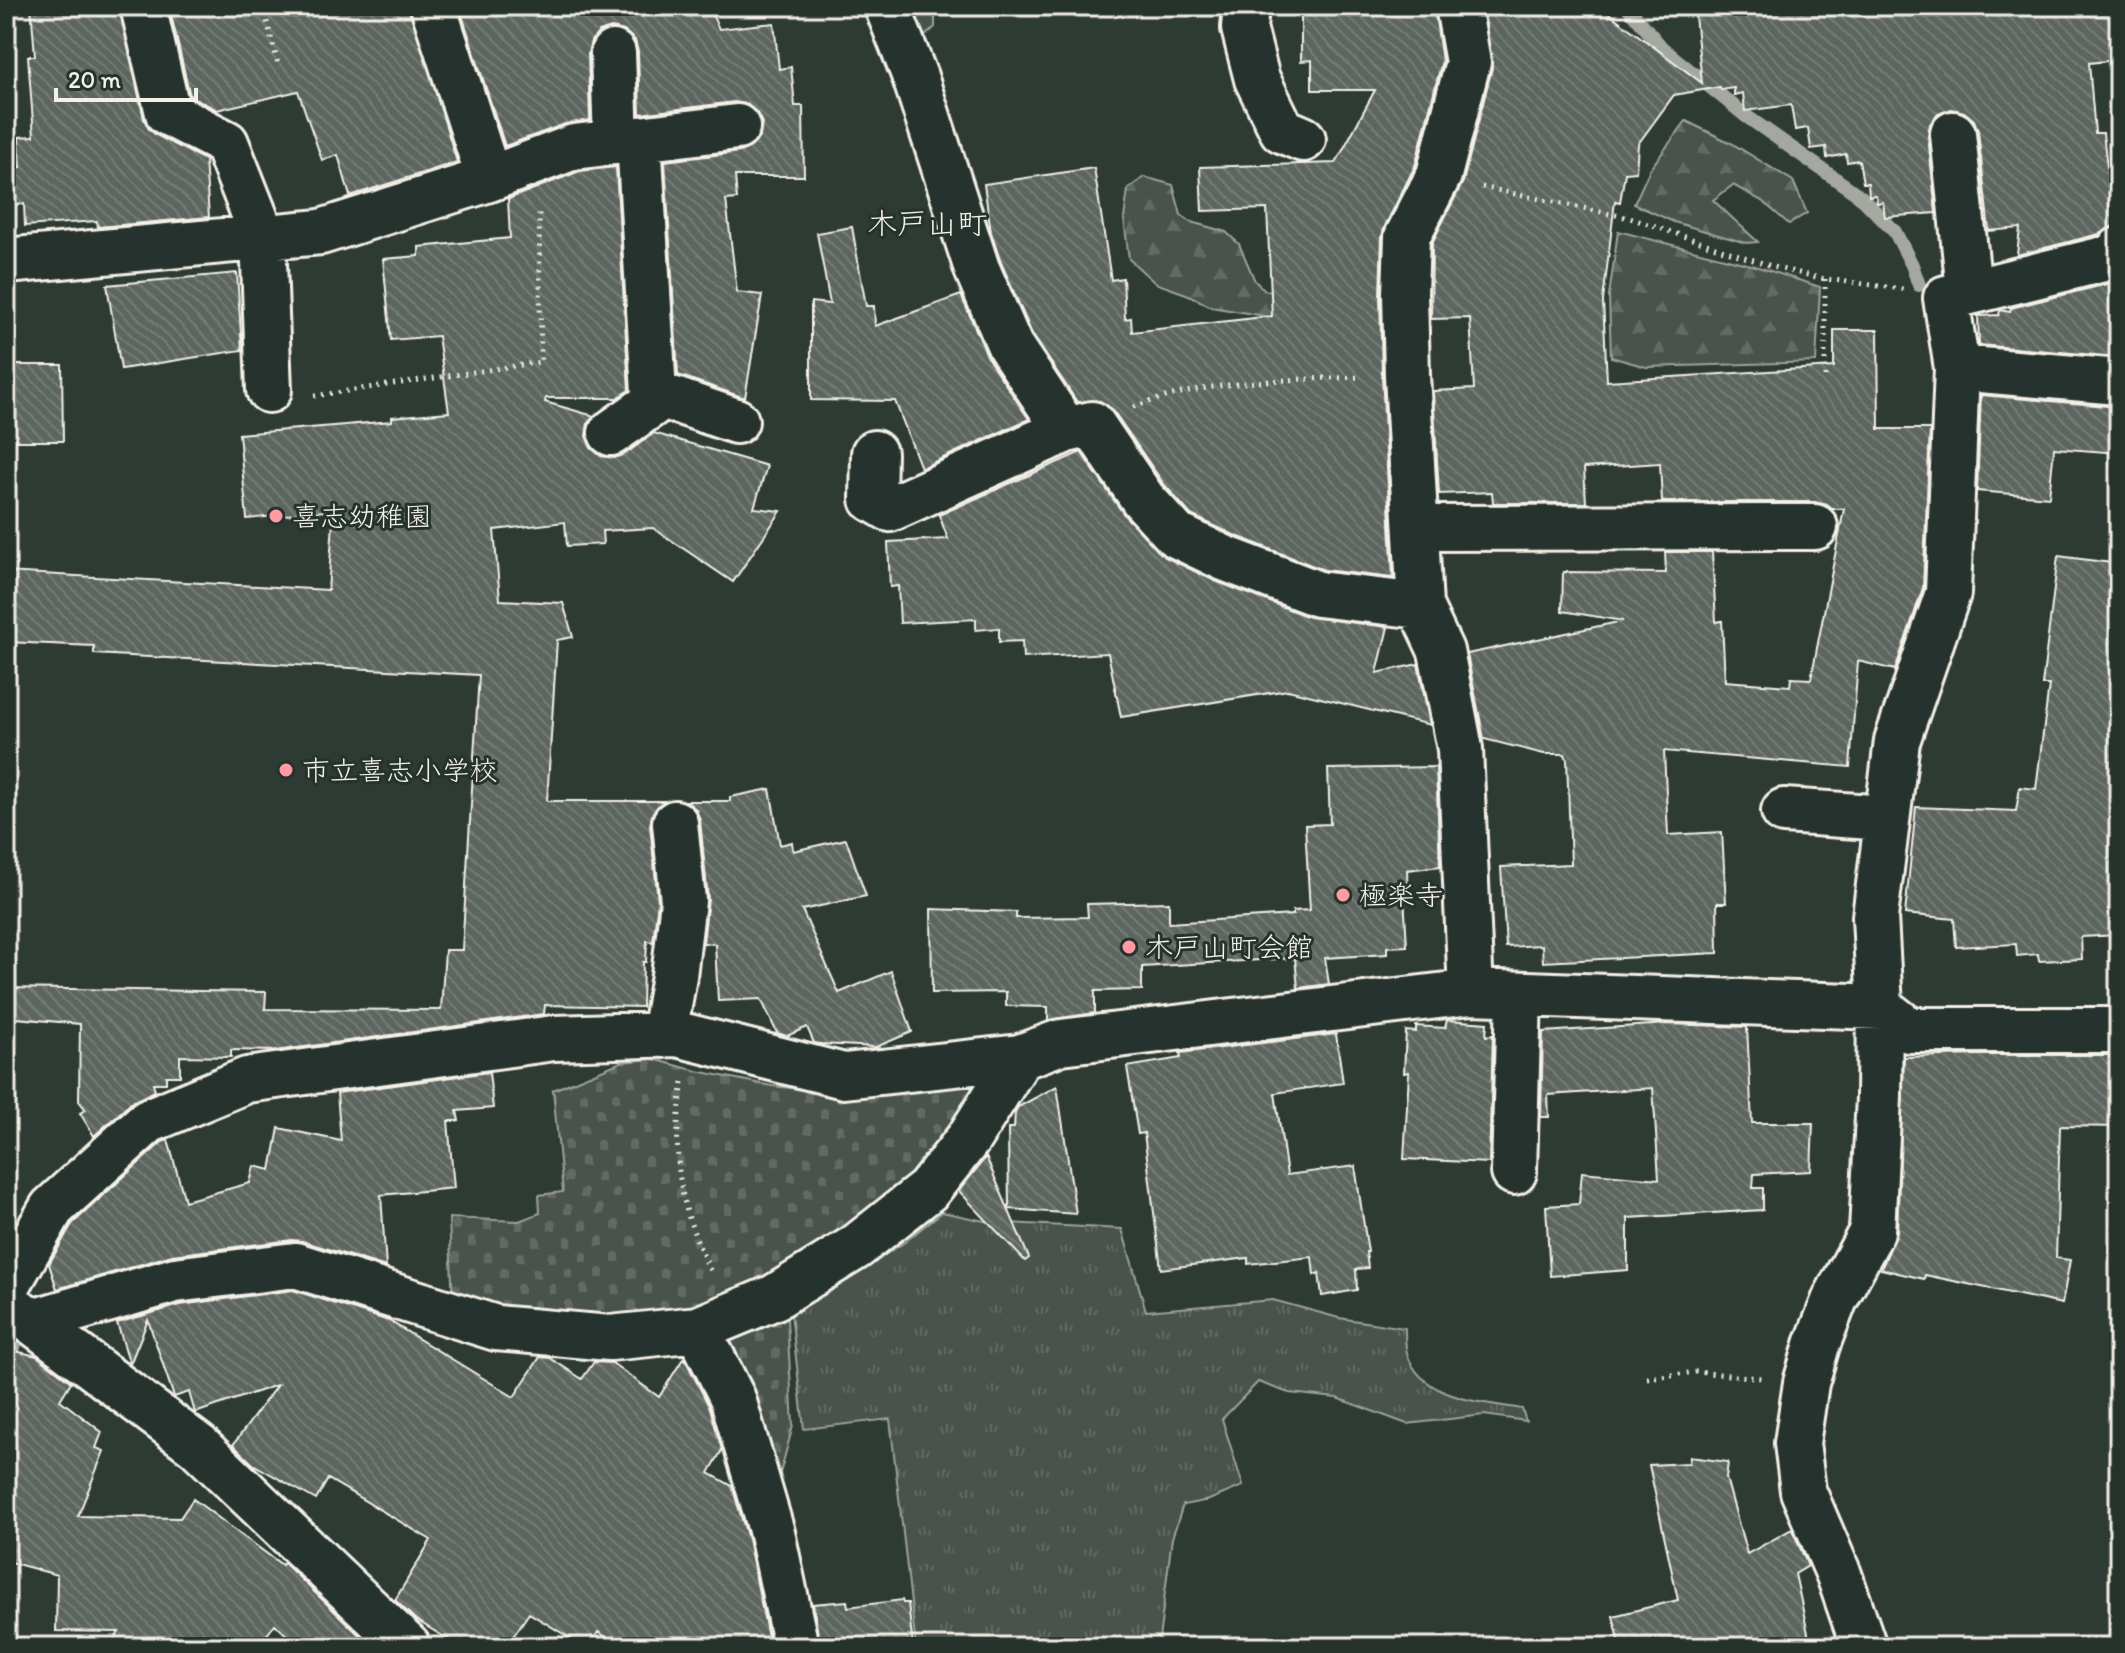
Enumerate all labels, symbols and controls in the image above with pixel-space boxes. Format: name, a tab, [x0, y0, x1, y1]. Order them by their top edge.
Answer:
scale bar	[56, 52, 196, 102]
text: 20 m	[68, 65, 121, 94]
district label: 木戸山町	[867, 205, 987, 242]
place label: 喜志幼稚園	[292, 499, 432, 533]
marker: 喜志幼稚園	[267, 507, 285, 525]
place label: 市立喜志小学校	[302, 753, 498, 787]
marker: 市立喜志小学校	[277, 761, 295, 779]
place label: 極楽寺	[1359, 878, 1443, 912]
marker: 極楽寺	[1334, 886, 1352, 904]
place label: 木戸山町会館	[1145, 930, 1313, 964]
marker: 木戸山町会館	[1120, 938, 1138, 956]

